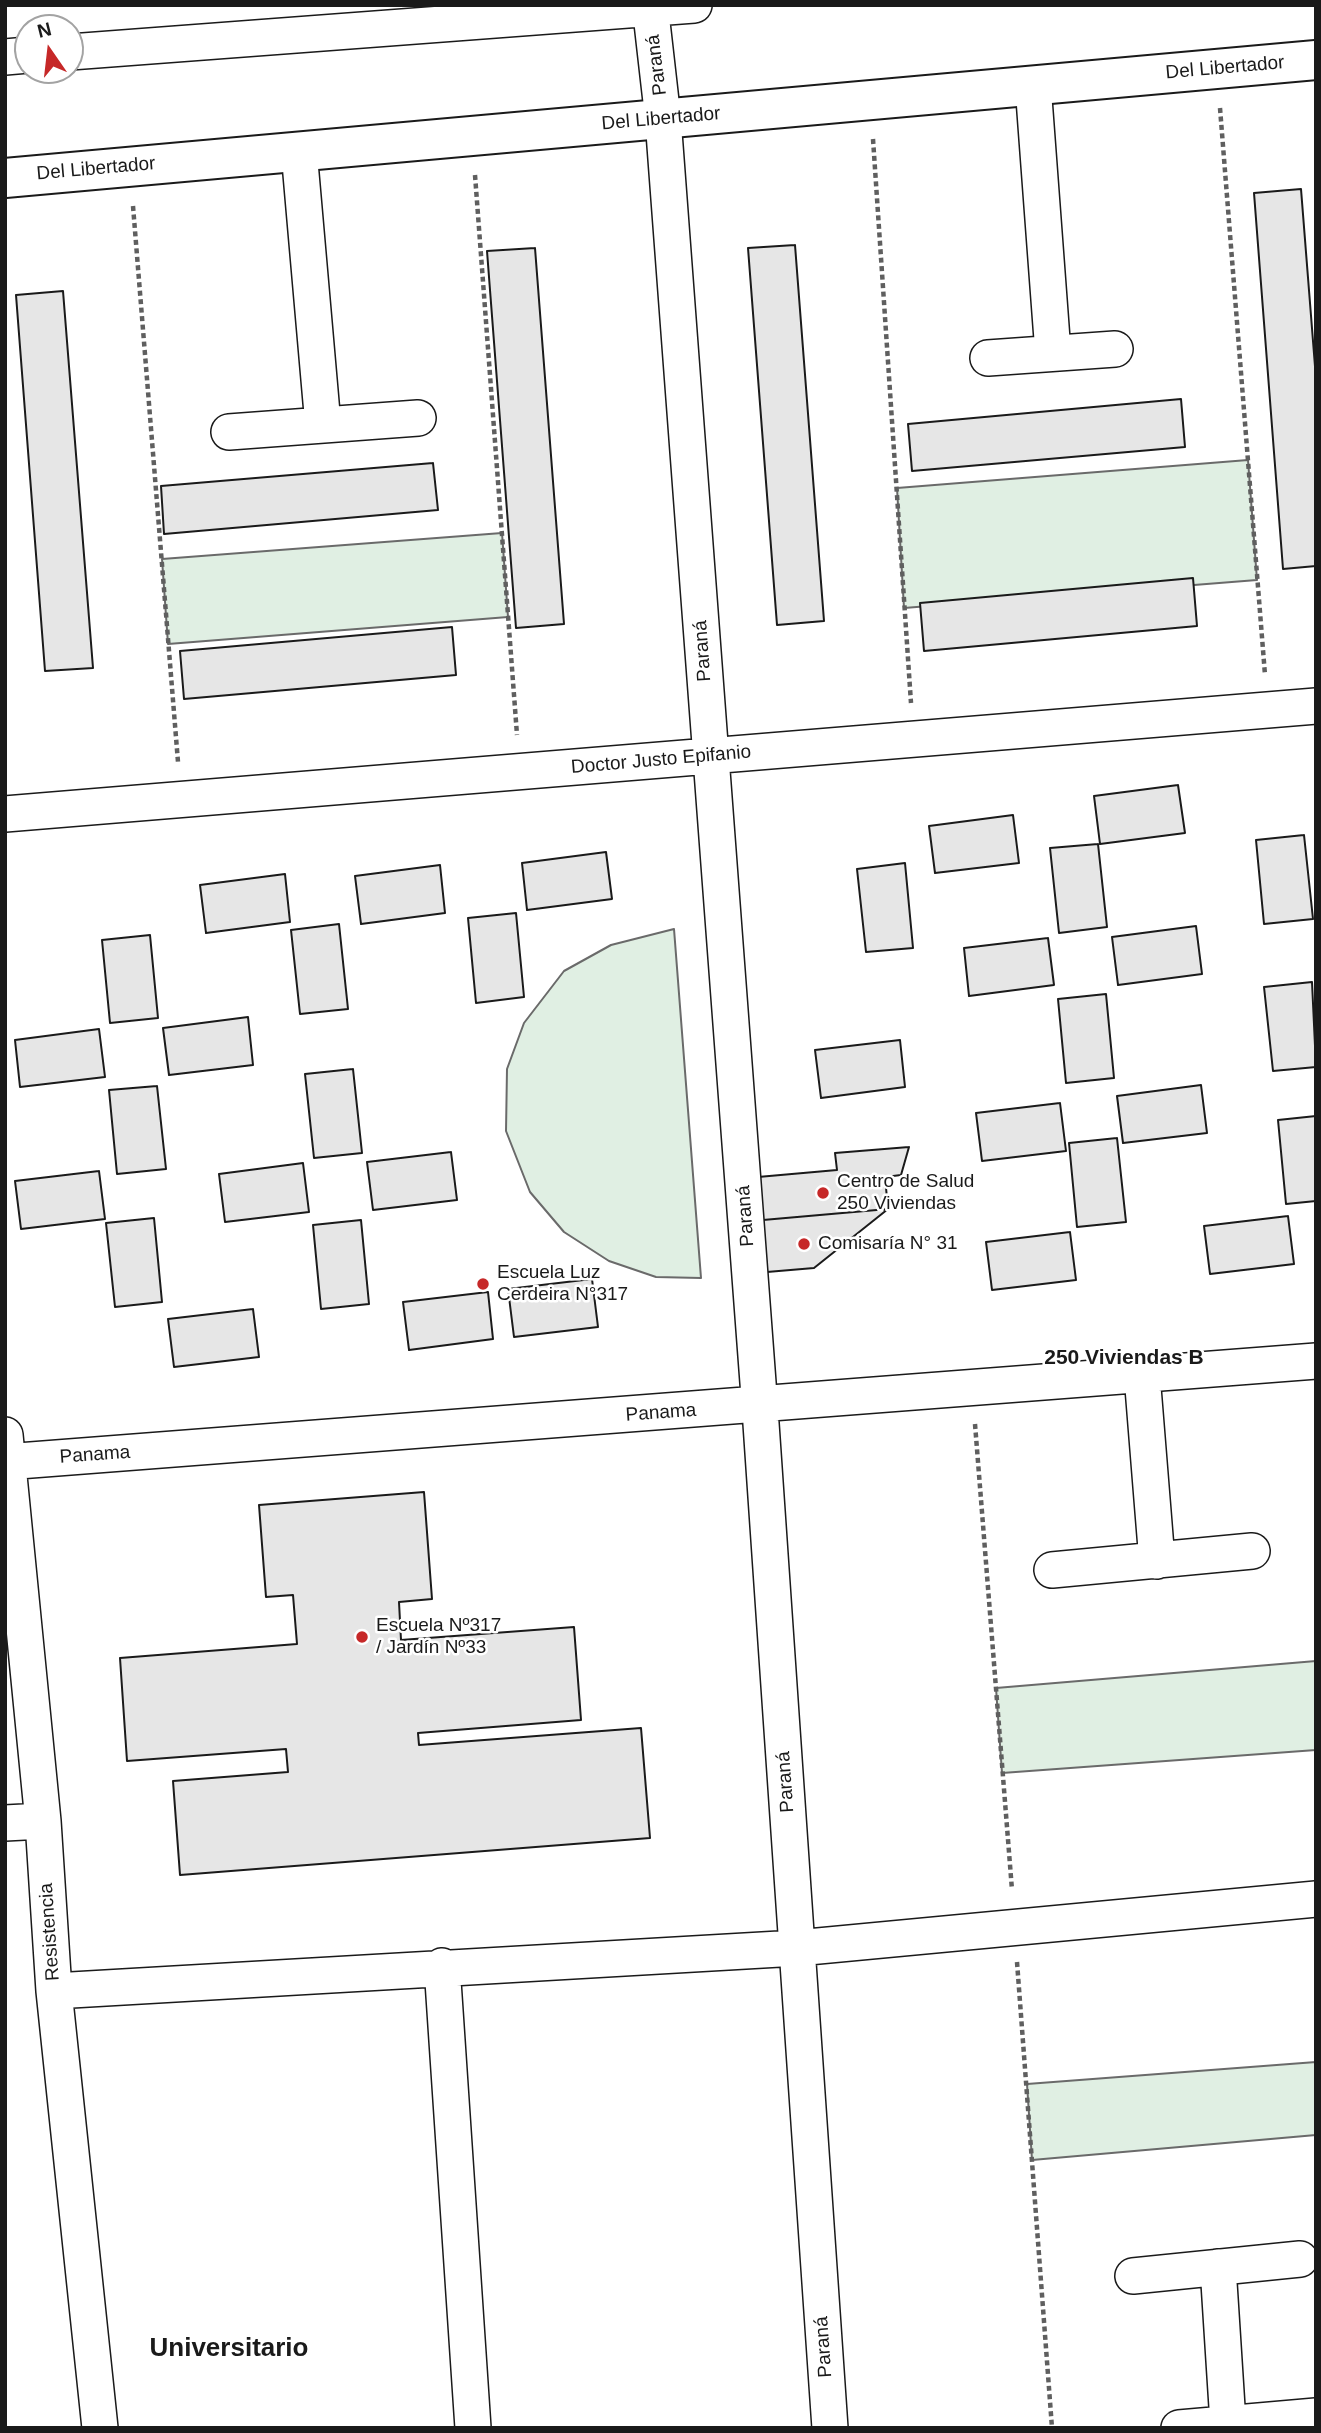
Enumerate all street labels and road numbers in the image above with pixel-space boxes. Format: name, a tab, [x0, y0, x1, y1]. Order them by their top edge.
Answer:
street label: Paraná	[642, 33, 672, 97]
street label: Del Libertador	[1165, 51, 1285, 85]
street label: Del Libertador	[601, 102, 721, 136]
street label: Del Libertador	[36, 152, 156, 186]
street label: Paraná	[689, 620, 717, 682]
street label: Doctor Justo Epifanio	[570, 741, 752, 779]
street label: Paraná	[732, 1185, 760, 1247]
street label: Panama	[625, 1399, 697, 1427]
street label: Panama	[59, 1441, 131, 1469]
street label: Paraná	[772, 1751, 800, 1813]
street label: Resistencia	[35, 1882, 65, 1982]
street label: Paraná	[810, 2316, 838, 2378]

